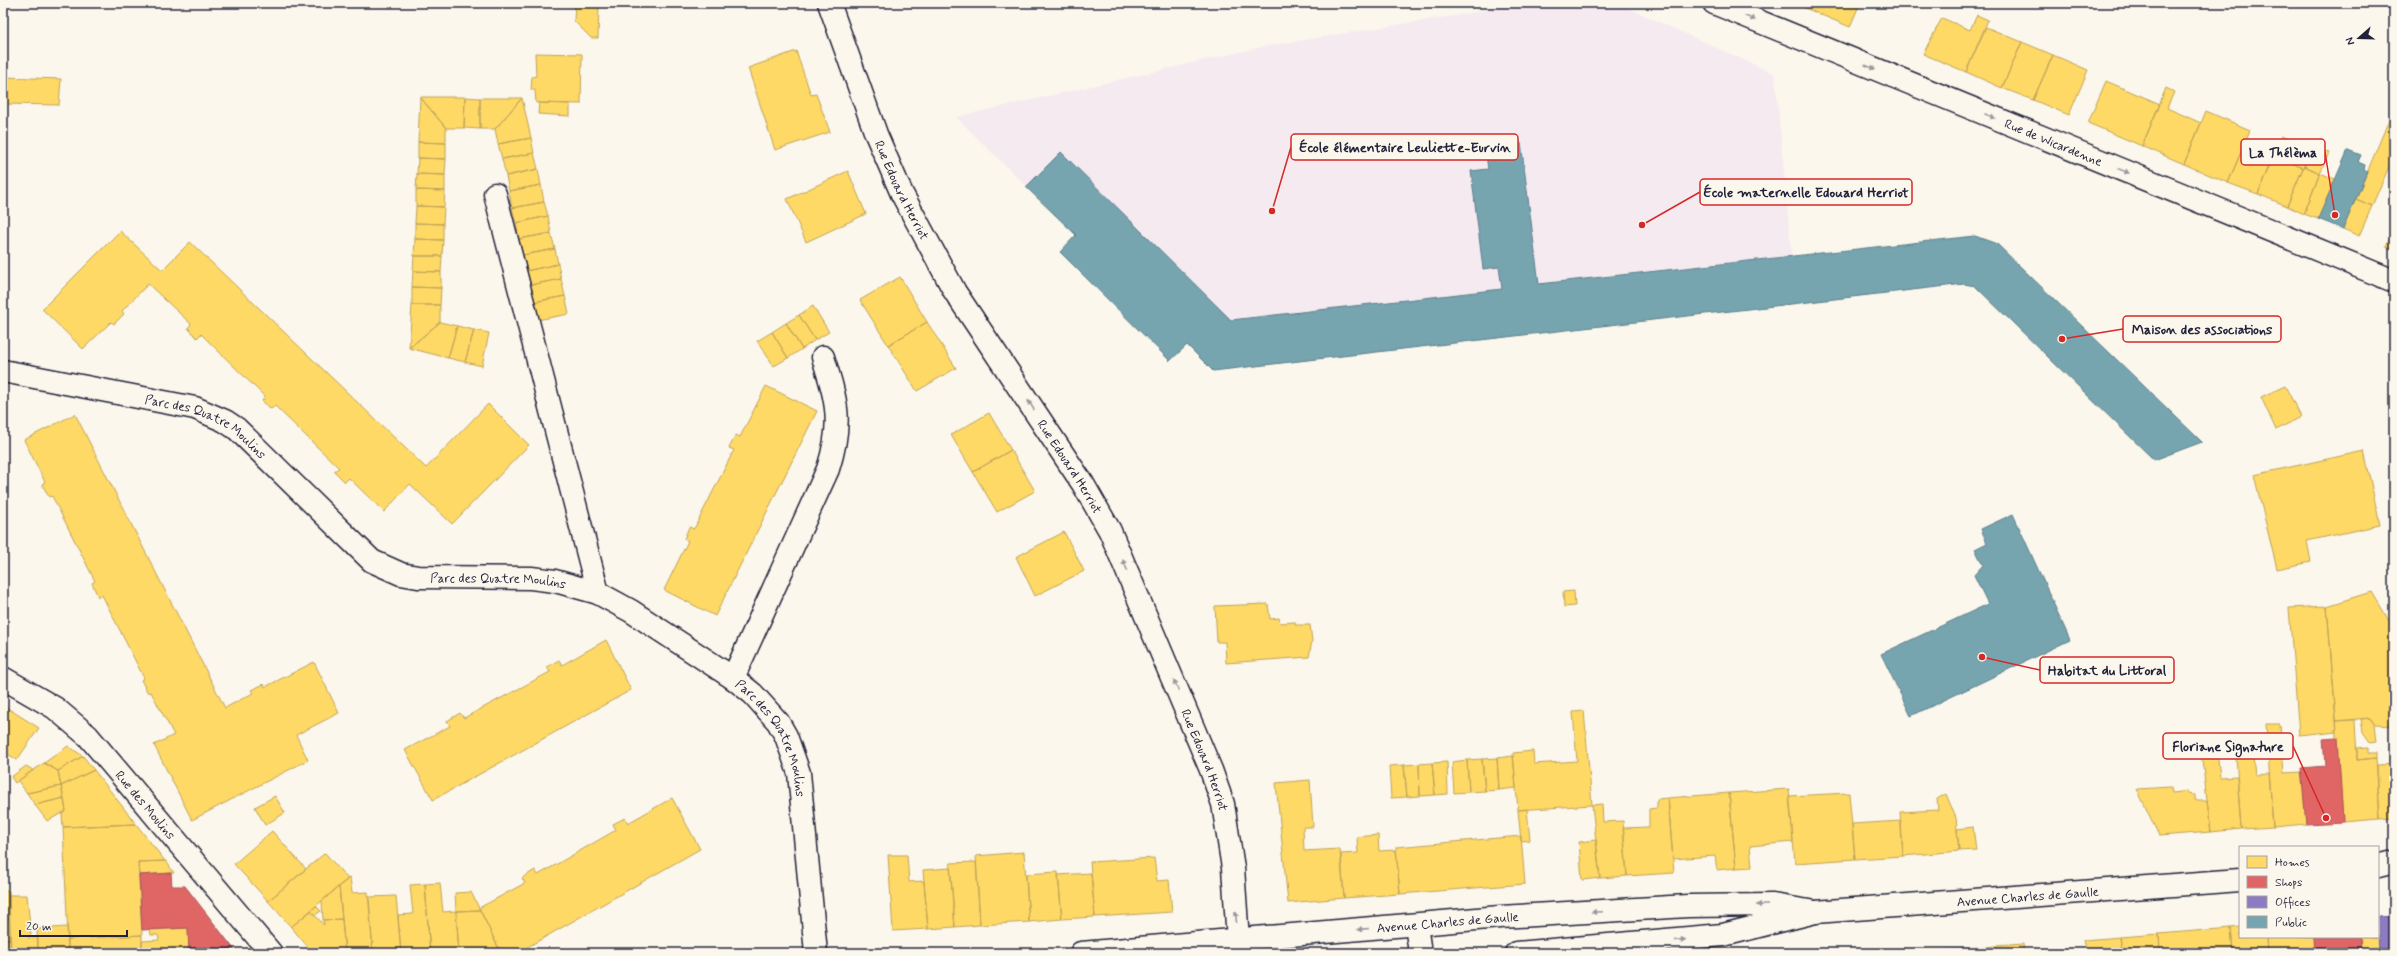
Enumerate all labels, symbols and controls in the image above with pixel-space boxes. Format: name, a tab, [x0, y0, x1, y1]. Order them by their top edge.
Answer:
one-way arrow	[1744, 15, 1756, 21]
north arrow	[2339, 18, 2379, 58]
text: N	[2343, 35, 2358, 47]
one-way arrow	[1865, 64, 1876, 70]
one-way arrow	[1985, 114, 1997, 120]
street label: Rue de Wicardenne	[2002, 116, 2105, 171]
callout: École élémentaire Leuliette-Eurvin	[1291, 134, 1518, 160]
street label: Rue Edouard Herriot	[870, 138, 932, 243]
text: École élémentaire Leuliette-Eurvin	[1299, 139, 1512, 157]
callout: La Thélèma	[2241, 139, 2325, 165]
text: La Thélèma	[2249, 144, 2317, 162]
one-way arrow	[2118, 168, 2130, 174]
callout: École maternelle Edouard Herriot	[1700, 179, 1912, 205]
text: École maternelle Edouard Herriot	[1703, 184, 1909, 202]
callout: Maison des associations	[2123, 316, 2281, 342]
text: Maison des associations	[2132, 321, 2273, 339]
street label: Parc des Quatre Moulins	[143, 392, 270, 463]
one-way arrow	[1027, 400, 1035, 410]
street label: Rue Edouard Herriot	[1033, 417, 1105, 517]
one-way arrow	[1122, 559, 1128, 571]
street label: Parc des Quatre Moulins	[430, 570, 568, 594]
callout: Habitat du Littoral	[2040, 657, 2174, 683]
text: Habitat du Littoral	[2048, 662, 2167, 680]
street label: Parc des Quatre Moulins	[731, 676, 808, 798]
one-way arrow	[1172, 679, 1178, 691]
street label: Rue Edouard Herriot	[1176, 707, 1231, 812]
callout: Floriane Signature	[2163, 733, 2293, 759]
text: Floriane Signature	[2172, 738, 2284, 758]
street label: Rue des Moulins	[111, 768, 179, 844]
legend	[2239, 846, 2379, 938]
text: Homes	[2275, 855, 2310, 871]
text: Shops	[2275, 875, 2302, 891]
street label: Avenue Charles de Gaulle	[1956, 884, 2100, 911]
text: Offices	[2275, 895, 2310, 911]
one-way arrow	[1755, 902, 1768, 908]
one-way arrow	[1591, 908, 1603, 915]
street label: Avenue Charles de Gaulle	[1376, 909, 1519, 938]
one-way arrow	[1232, 911, 1239, 923]
scale bar	[20, 912, 127, 938]
text: Public	[2275, 915, 2307, 931]
text: 20 m	[26, 919, 52, 935]
one-way arrow	[1357, 925, 1369, 932]
one-way arrow	[1674, 936, 1686, 943]

